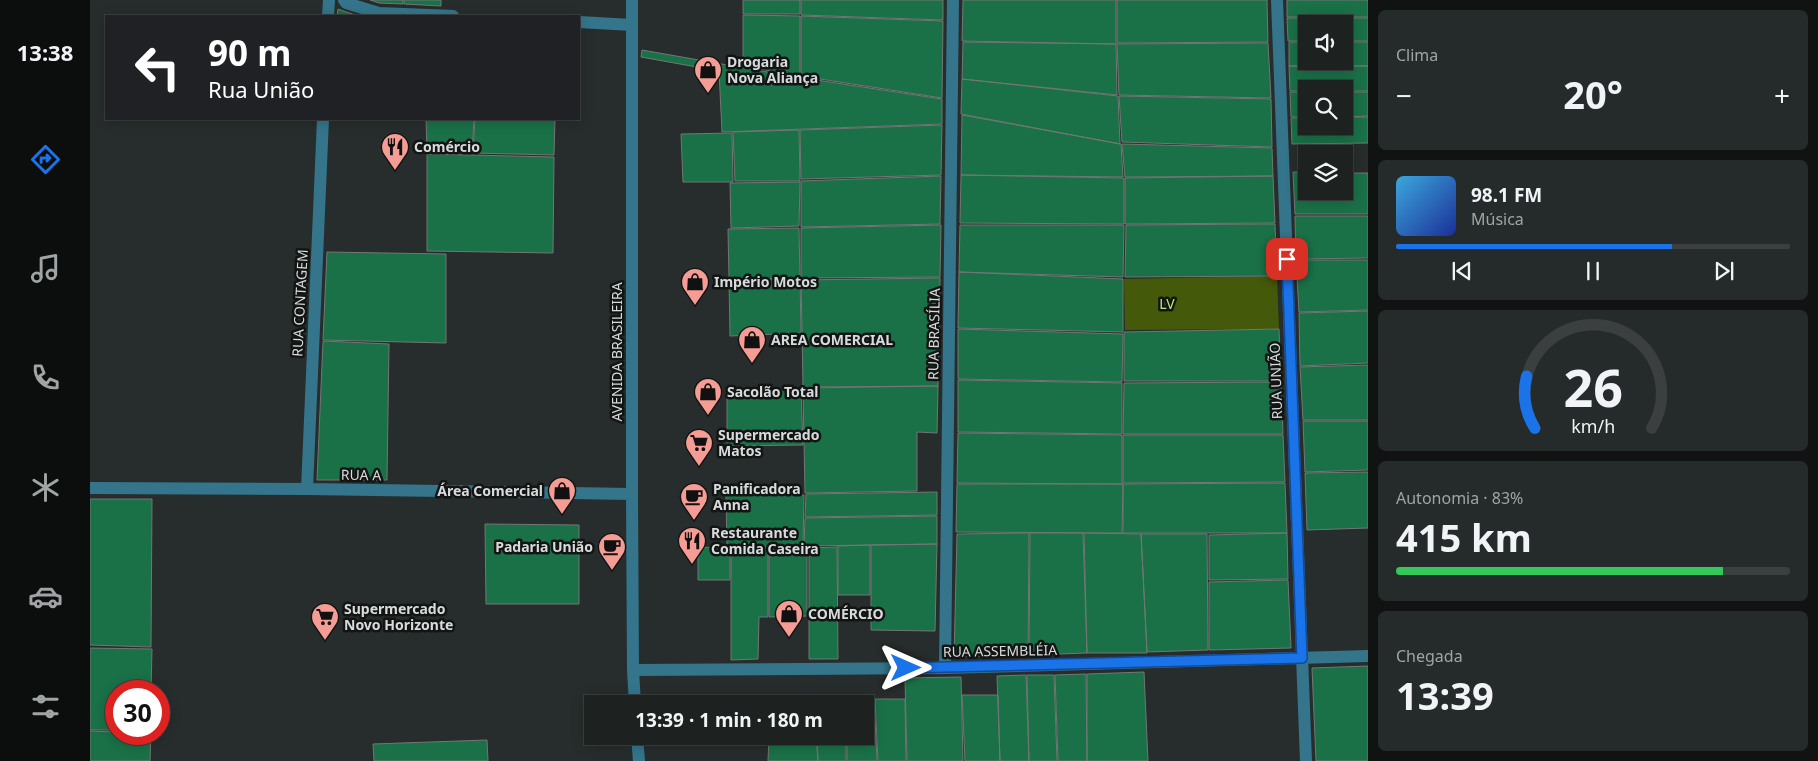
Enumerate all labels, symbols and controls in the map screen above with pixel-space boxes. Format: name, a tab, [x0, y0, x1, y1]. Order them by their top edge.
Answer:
map controls	[1298, 15, 1353, 200]
button: sound	[1298, 15, 1353, 70]
text: 90 m	[208, 29, 291, 76]
icon: left	[125, 35, 190, 100]
text: 13:38	[17, 37, 73, 67]
text: Clima	[1396, 44, 1438, 66]
place label: Drogaria Nova Aliança	[727, 52, 818, 87]
shop icon: Drogaria Nova Aliança	[693, 55, 723, 94]
text: 20°	[1563, 68, 1623, 120]
text: Rua União	[208, 74, 314, 104]
text: −	[1396, 76, 1412, 114]
text: +	[1774, 76, 1790, 114]
button: search	[1298, 80, 1353, 135]
restaurant icon: Comércio	[380, 132, 410, 171]
place label: Comércio	[414, 137, 480, 156]
icon: directions	[28, 142, 63, 177]
button: layers	[1298, 145, 1353, 200]
text: 98.1 FM	[1471, 182, 1542, 208]
text: Música	[1471, 208, 1524, 230]
pin	[1266, 238, 1308, 280]
icon: arrive	[1273, 245, 1301, 273]
street label: RUA CONTAGEM	[287, 249, 312, 357]
icon: music	[28, 251, 63, 286]
icon: previous	[1448, 257, 1476, 285]
icon: pause	[1579, 257, 1607, 285]
icon: next	[1710, 257, 1738, 285]
shop icon: Império Motos	[680, 267, 710, 306]
place label: Império Motos	[714, 272, 817, 291]
street label: AVENIDA BRASILEIRA	[607, 282, 626, 422]
street label: RUA BRASÍLIA	[923, 288, 944, 380]
park label: LV	[1159, 294, 1175, 313]
shop icon: AREA COMERCIAL	[737, 325, 767, 364]
place label: AREA COMERCIAL	[771, 330, 893, 349]
street label: RUA UNIÃO	[1265, 342, 1286, 420]
text: 26	[1563, 351, 1623, 422]
icon: phone	[28, 360, 63, 395]
shop icon: Sacolão Total	[693, 377, 723, 416]
place label: Sacolão Total	[727, 382, 819, 401]
text: km/h	[1571, 414, 1615, 438]
place label: Supermercado Matos	[718, 425, 820, 460]
supermarket icon: Supermercado Matos	[684, 428, 714, 467]
street label: RUA A	[341, 465, 381, 484]
icon: climate	[28, 470, 63, 505]
shop icon: Área Comercial	[547, 476, 577, 515]
place label: Panificadora Anna	[713, 479, 801, 514]
place label: Área Comercial	[437, 481, 543, 500]
cafe icon: Panificadora Anna	[679, 482, 709, 521]
text: Autonomia · 83%	[1396, 487, 1523, 509]
text: 415 km	[1396, 511, 1532, 563]
place label: Restaurante Comida Caseira	[711, 523, 819, 558]
restaurant icon: Restaurante Comida Caseira	[677, 526, 707, 565]
cafe icon: Padaria União	[597, 532, 627, 571]
place label: Padaria União	[495, 537, 593, 556]
icon: car	[28, 579, 63, 614]
place label: Supermercado Novo Horizonte	[344, 599, 453, 634]
shop icon: COMÉRCIO	[774, 599, 804, 638]
supermarket icon: Supermercado Novo Horizonte	[310, 602, 340, 641]
place label: COMÉRCIO	[808, 604, 884, 623]
street label: RUA ASSEMBLÉIA	[943, 640, 1057, 661]
position arrow	[879, 641, 931, 693]
text: Chegada	[1396, 645, 1463, 667]
text: 13:39	[1396, 669, 1494, 721]
speed limit sign: 30	[105, 680, 170, 745]
icon: filters	[28, 689, 63, 724]
text: 13:39 · 1 min · 180 m	[635, 707, 823, 733]

